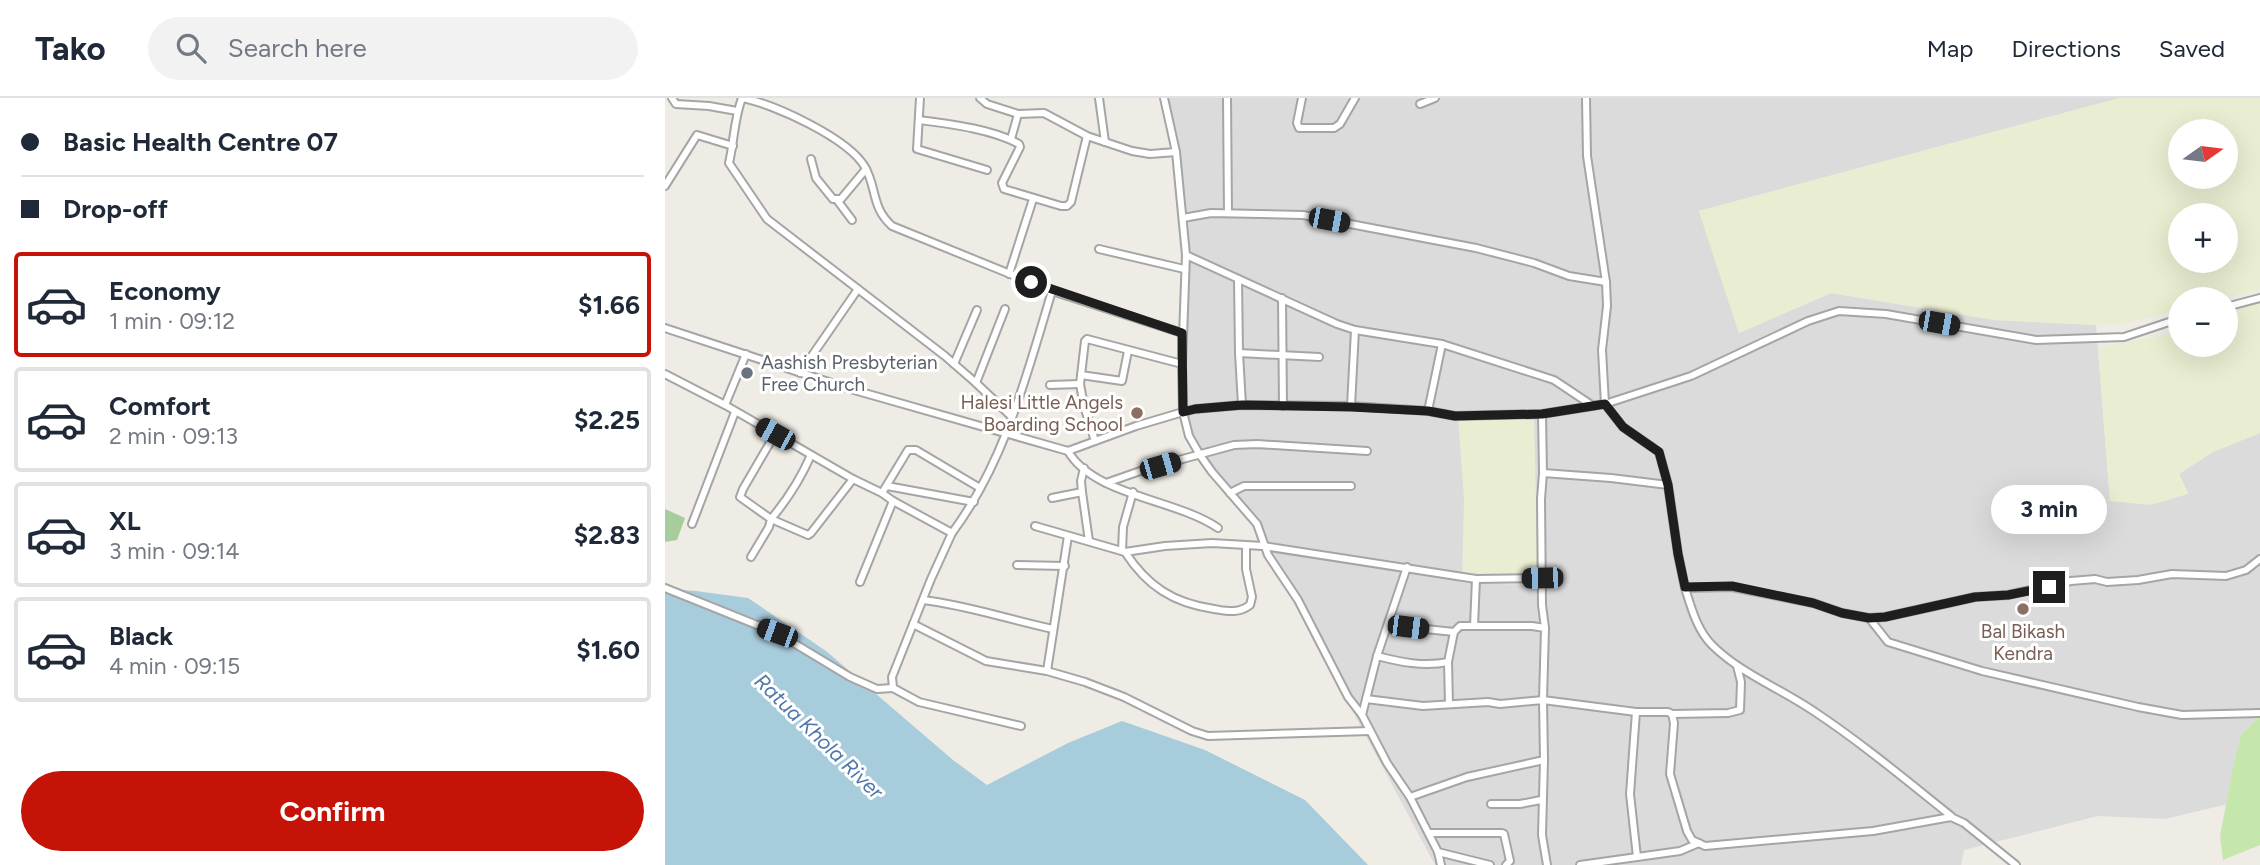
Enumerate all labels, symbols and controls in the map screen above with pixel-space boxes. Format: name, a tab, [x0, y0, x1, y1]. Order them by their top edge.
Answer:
search box	[148, 17, 638, 80]
text: Tako	[35, 29, 106, 68]
icon: search	[172, 29, 210, 67]
text: Search here	[228, 32, 367, 64]
text: Map	[1927, 34, 1973, 63]
text: Directions	[2011, 34, 2121, 63]
text: Saved	[2159, 34, 2225, 63]
north arrow	[2168, 119, 2238, 189]
map controls	[2168, 119, 2238, 357]
text: Basic Health Centre 07	[63, 126, 338, 158]
text: Drop-off	[63, 193, 168, 225]
button: +	[2168, 203, 2238, 273]
car	[1307, 206, 1352, 234]
route start	[1015, 266, 1047, 298]
icon: car	[25, 273, 88, 336]
text: Economy	[109, 275, 221, 307]
button: −	[2168, 287, 2238, 357]
text: $1.66	[578, 289, 640, 321]
text: 1 min · 09:12	[109, 307, 235, 335]
car	[1917, 309, 1962, 337]
place label: Aashish Presbyterian Free Church	[761, 351, 938, 396]
marker: Aashish Presbyterian Free Church	[739, 365, 755, 381]
icon: car	[25, 388, 88, 451]
text: Comfort	[109, 390, 211, 422]
place label: Halesi Little Angels Boarding School	[961, 391, 1123, 436]
text: $2.25	[574, 404, 640, 436]
marker: Halesi Little Angels Boarding School	[1129, 405, 1145, 421]
car	[752, 415, 799, 453]
text: 2 min · 09:13	[109, 422, 238, 450]
car	[1137, 450, 1184, 482]
callout: 3 min	[1991, 486, 2107, 534]
text: 3 min	[2020, 495, 2078, 523]
icon: car	[25, 503, 88, 566]
text: XL	[109, 505, 141, 537]
text: $2.83	[574, 519, 640, 551]
text: 3 min · 09:14	[109, 537, 240, 565]
car	[1521, 567, 1564, 589]
route end	[2033, 571, 2065, 603]
marker: Bal Bikash Kendra	[2015, 601, 2031, 617]
car	[1386, 614, 1431, 640]
car	[754, 616, 801, 650]
icon: car	[25, 618, 88, 681]
text: Black	[109, 620, 173, 652]
place label: Bal Bikash Kendra	[1981, 620, 2065, 665]
text: $1.60	[576, 634, 640, 666]
text: 4 min · 09:15	[109, 652, 240, 680]
water label: Ratua Khola River	[749, 668, 889, 804]
button: Confirm	[21, 771, 644, 851]

